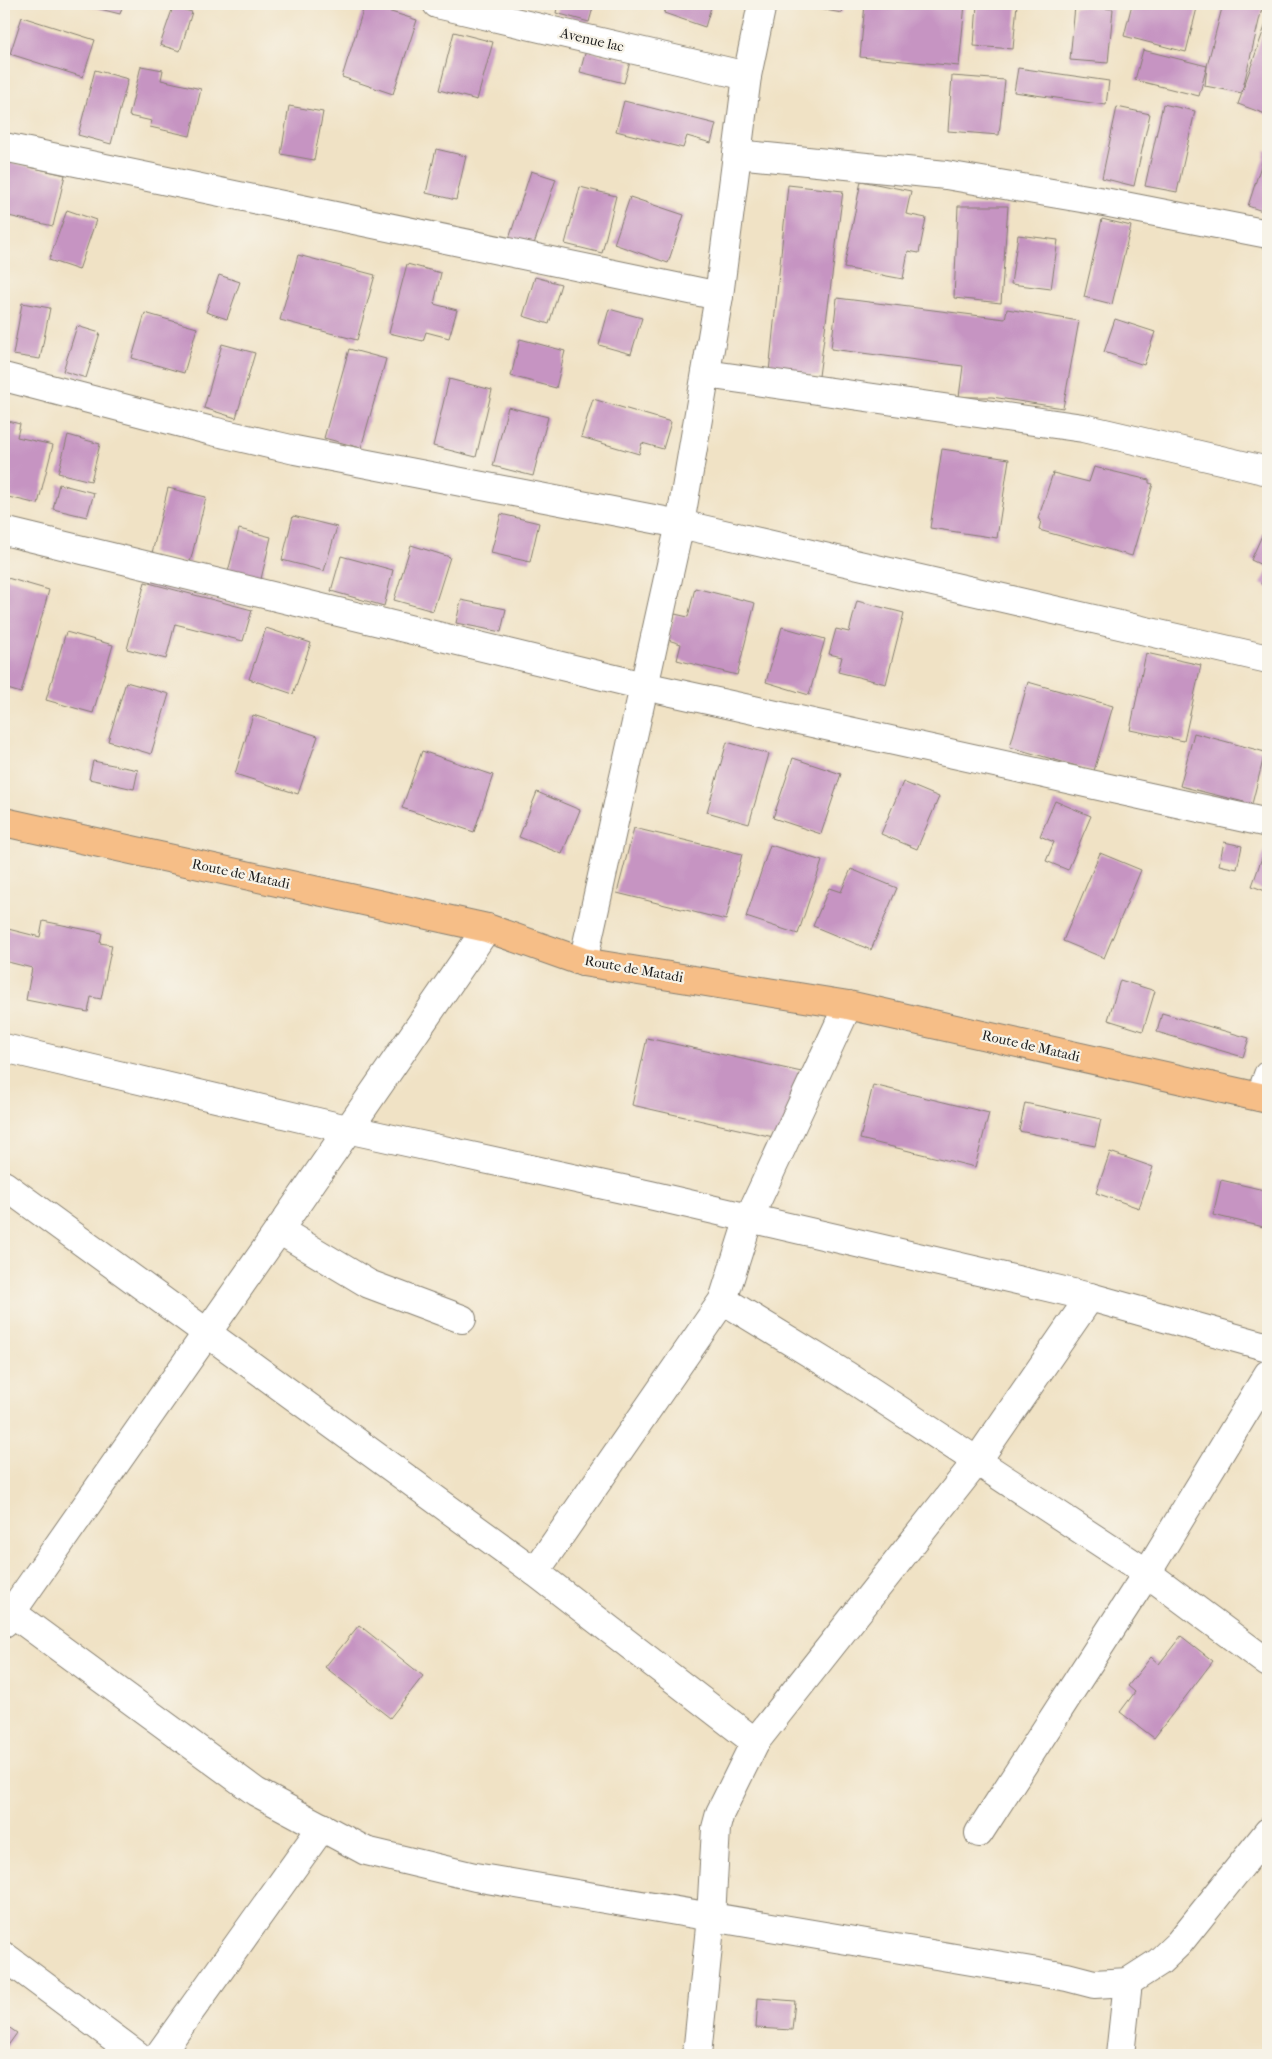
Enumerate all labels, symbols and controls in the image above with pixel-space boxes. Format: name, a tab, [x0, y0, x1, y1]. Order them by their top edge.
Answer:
street label: Avenue lac	[558, 24, 625, 56]
street label: Route de Matadi	[190, 855, 292, 893]
street label: Route de Matadi	[583, 952, 685, 986]
street label: Route de Matadi	[980, 1026, 1082, 1066]

